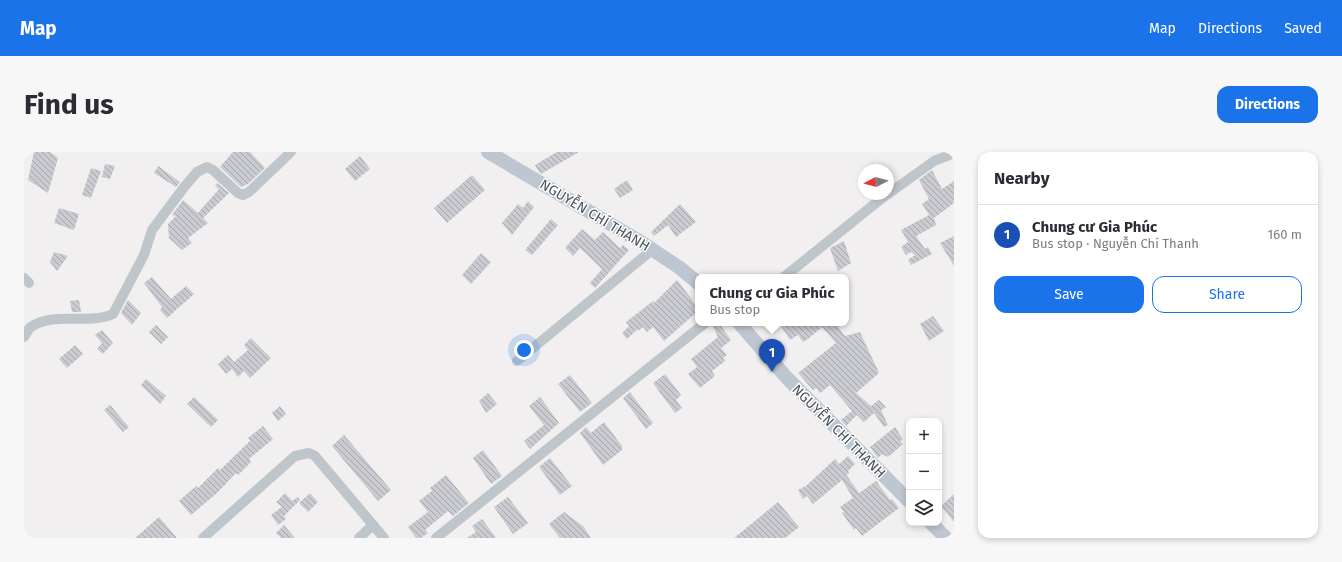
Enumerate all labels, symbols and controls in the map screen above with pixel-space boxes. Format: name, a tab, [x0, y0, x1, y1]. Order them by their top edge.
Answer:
text: Map	[20, 17, 57, 40]
text: Map	[1149, 20, 1176, 37]
text: Directions	[1198, 20, 1262, 37]
text: Saved	[1284, 20, 1322, 37]
button: Directions	[1217, 86, 1318, 123]
text: Find us	[24, 88, 114, 121]
north arrow	[858, 164, 894, 200]
text: Nearby	[994, 168, 1049, 189]
street label: NGUYỄN CHÍ THANH	[537, 174, 654, 255]
text: Chung cư Gia Phúc	[1032, 218, 1157, 236]
text: 1	[1004, 227, 1010, 242]
text: 160 m	[1268, 227, 1302, 242]
text: Bus stop · Nguyễn Chí Thanh	[1032, 236, 1199, 251]
popup	[695, 274, 849, 326]
button: Save	[994, 276, 1144, 313]
button: Share	[1152, 276, 1302, 313]
text: Chung cư Gia Phúc	[709, 284, 835, 302]
text: Bus stop	[709, 302, 760, 317]
pin: 1	[759, 339, 785, 372]
your location	[514, 340, 534, 360]
street label: NGUYỄN CHÍ THANH	[788, 380, 890, 482]
map controls	[906, 418, 942, 526]
button: +	[906, 418, 942, 454]
button: −	[906, 454, 942, 490]
button: layers	[906, 490, 942, 526]

